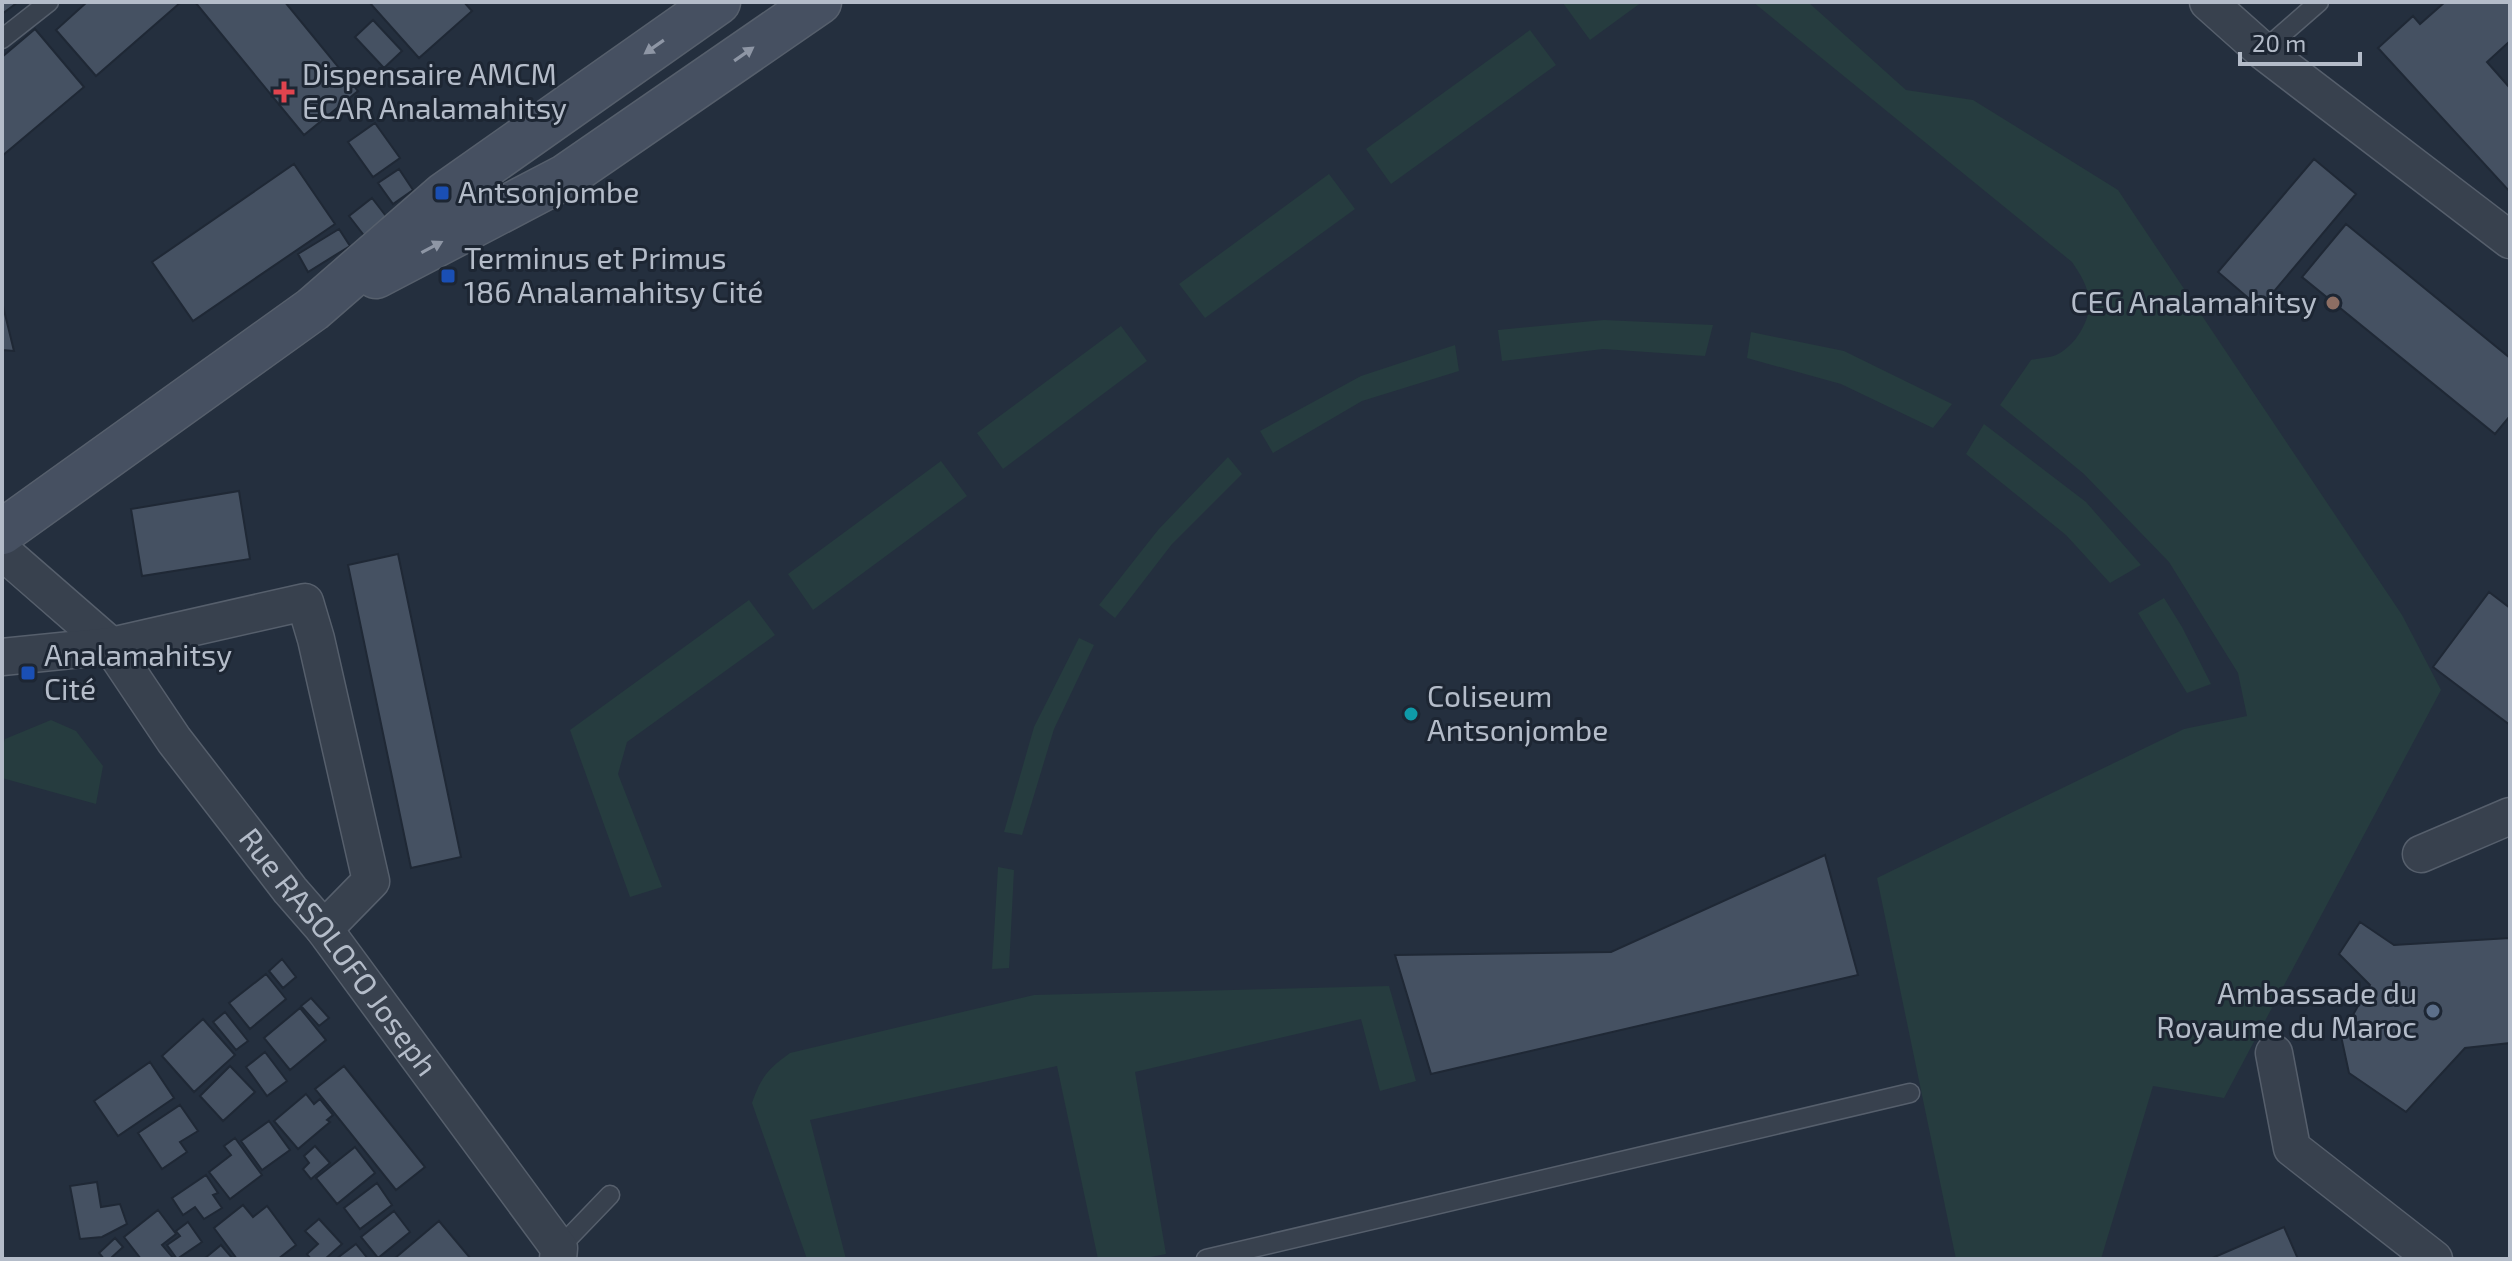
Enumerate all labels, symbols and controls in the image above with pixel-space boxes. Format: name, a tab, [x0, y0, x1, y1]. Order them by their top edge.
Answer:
scale bar	[2240, 16, 2360, 66]
text: 20 m	[2252, 28, 2306, 57]
one-way arrow	[644, 39, 665, 54]
one-way arrow	[734, 47, 755, 62]
place label: Dispensaire AMCM ECAR Analamahitsy	[302, 55, 567, 125]
marker: Dispensaire AMCM ECAR Analamahitsy	[273, 81, 295, 103]
place label: Antsonjombe	[458, 173, 639, 209]
marker: Antsonjombe	[433, 184, 451, 202]
place label: Terminus et Primus 186 Analamahitsy Cité	[464, 239, 763, 309]
one-way arrow	[421, 240, 444, 253]
marker: Terminus et Primus 186 Analamahitsy Cité	[439, 267, 457, 285]
place label: CEG Analamahitsy	[2070, 283, 2317, 319]
marker: CEG Analamahitsy	[2324, 294, 2342, 312]
place label: Analamahitsy Cité	[44, 636, 232, 706]
marker: Analamahitsy Cité	[19, 664, 37, 682]
place label: Coliseum Antsonjombe	[1427, 677, 1608, 747]
marker: Coliseum Antsonjombe	[1402, 705, 1420, 723]
street label: Rue RASOLOFO Joseph	[233, 820, 446, 1082]
place label: Ambassade du Royaume du Maroc	[2156, 974, 2417, 1044]
marker: Ambassade du Royaume du Maroc	[2424, 1002, 2442, 1020]

